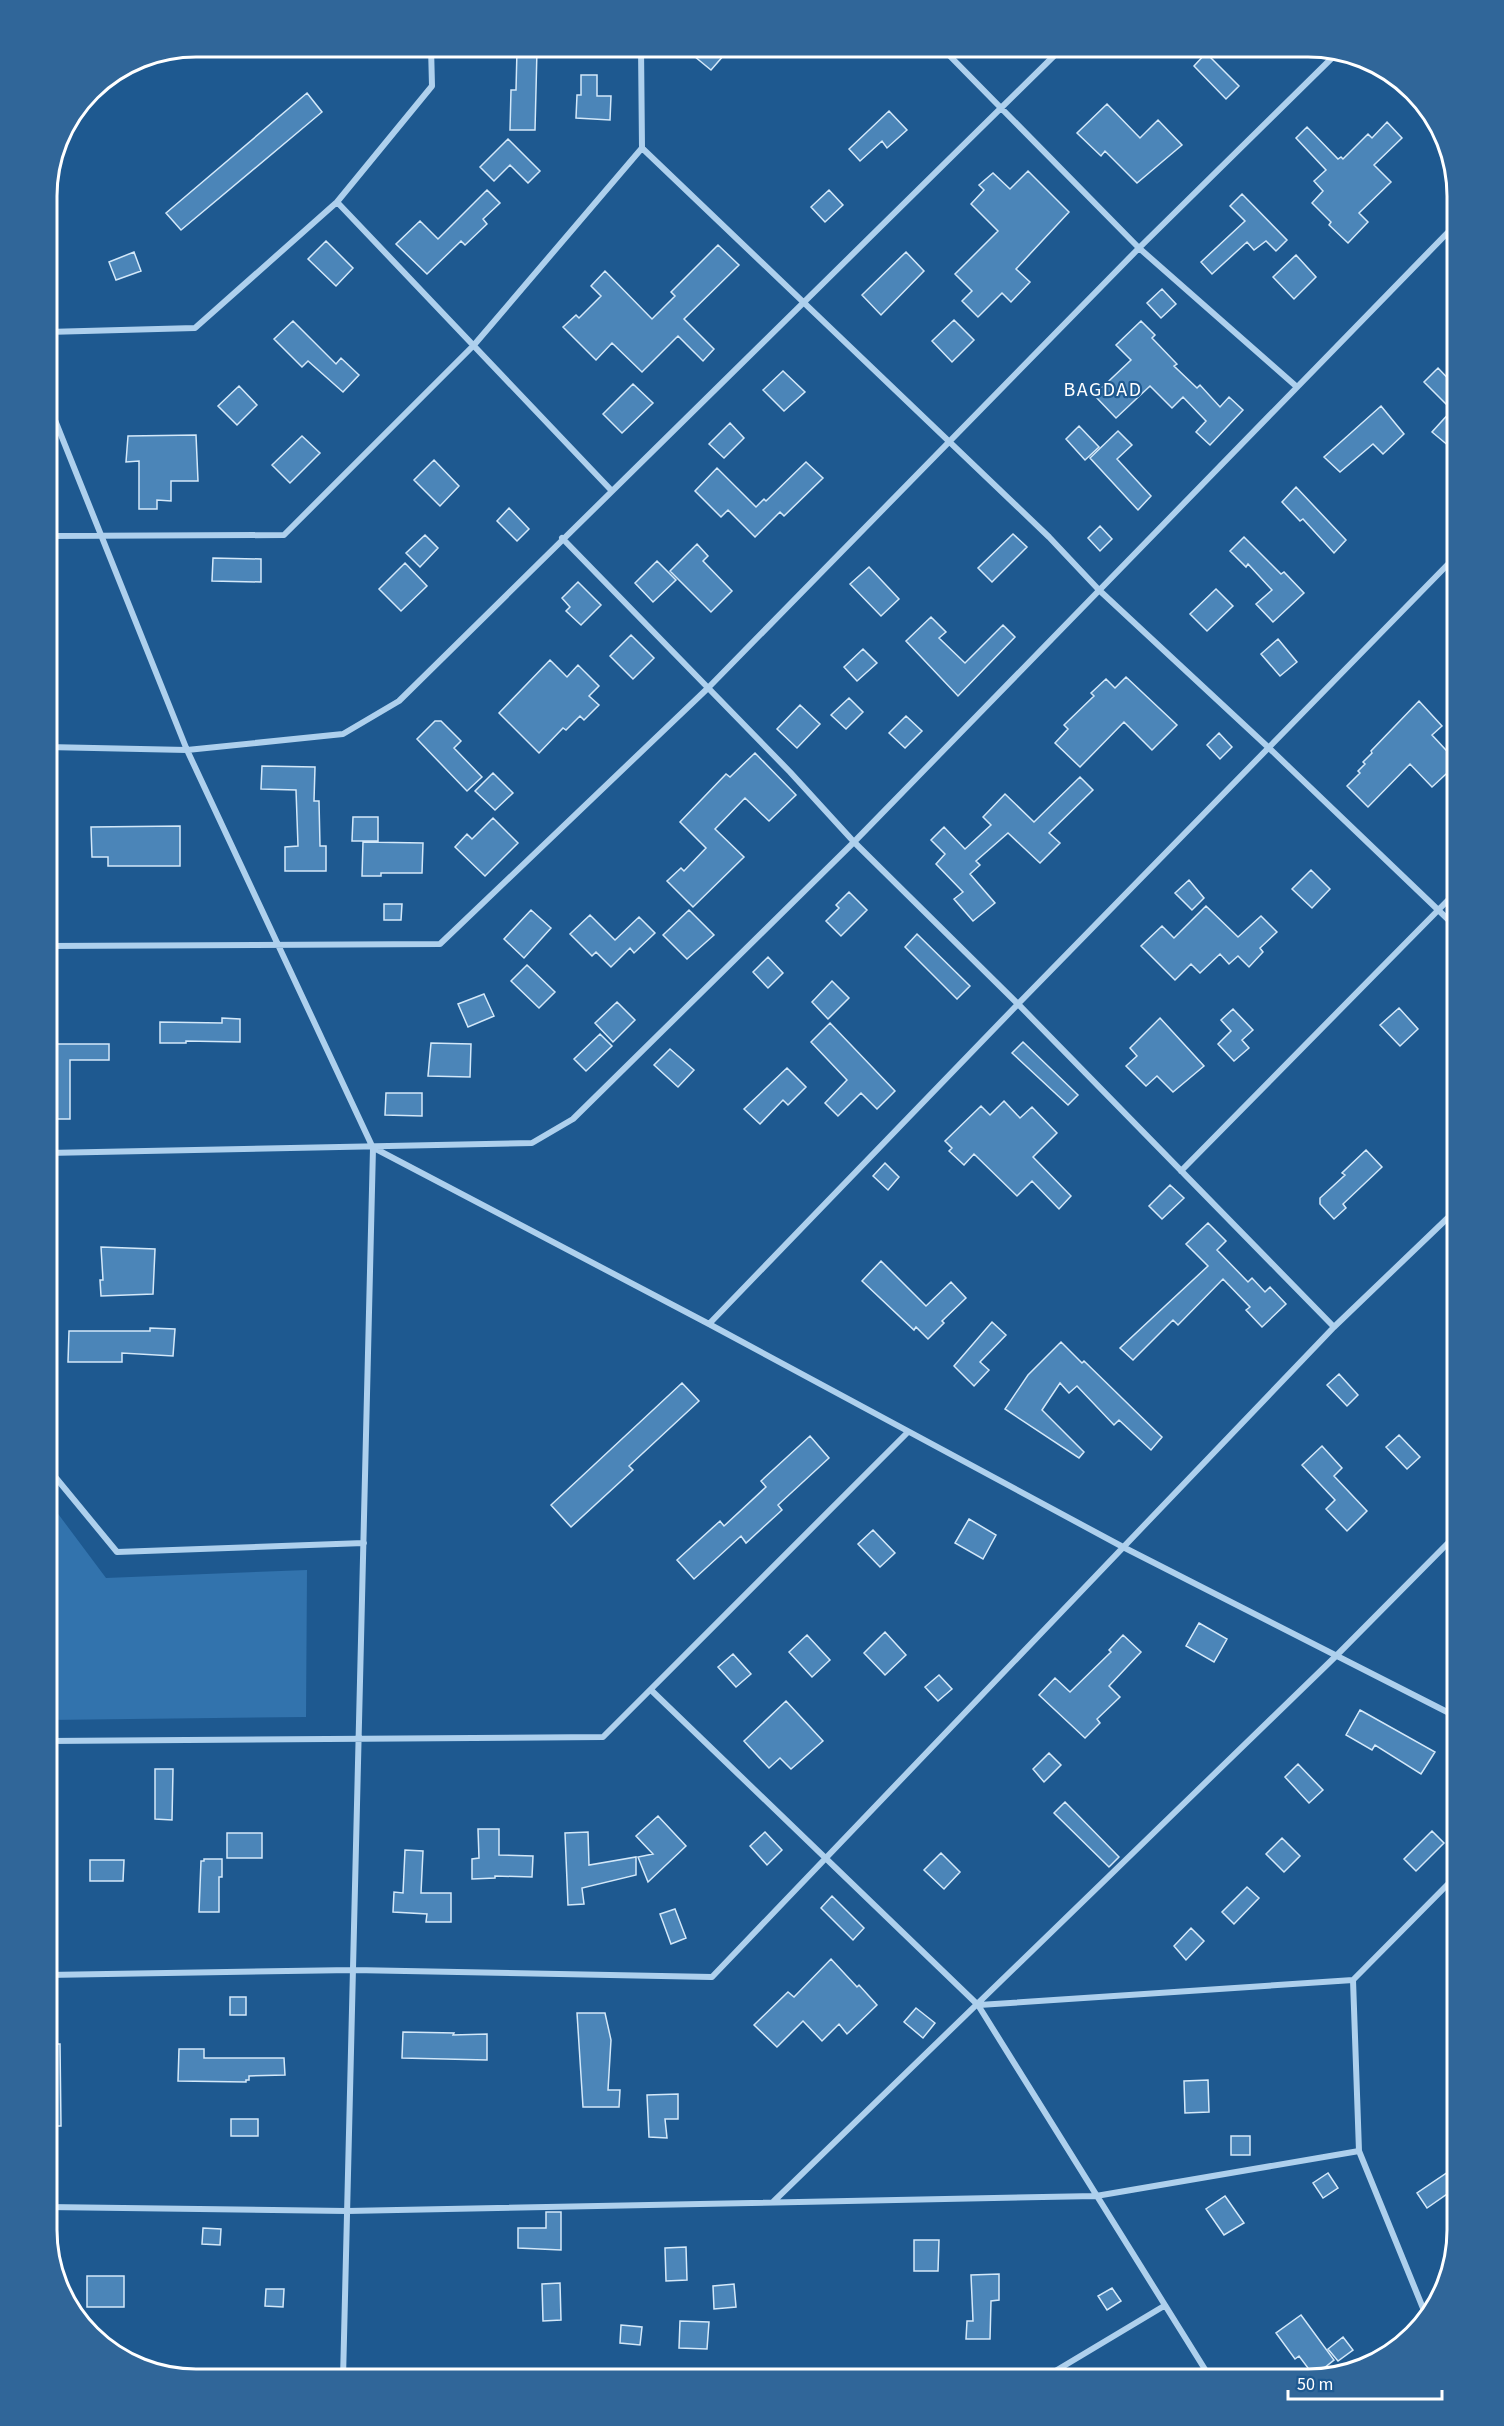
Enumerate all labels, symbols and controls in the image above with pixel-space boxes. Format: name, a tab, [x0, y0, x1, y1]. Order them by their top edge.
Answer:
district label: BAGDAD	[1063, 376, 1143, 404]
scale bar	[1288, 2363, 1442, 2401]
text: 50 m	[1297, 2372, 1333, 2397]

